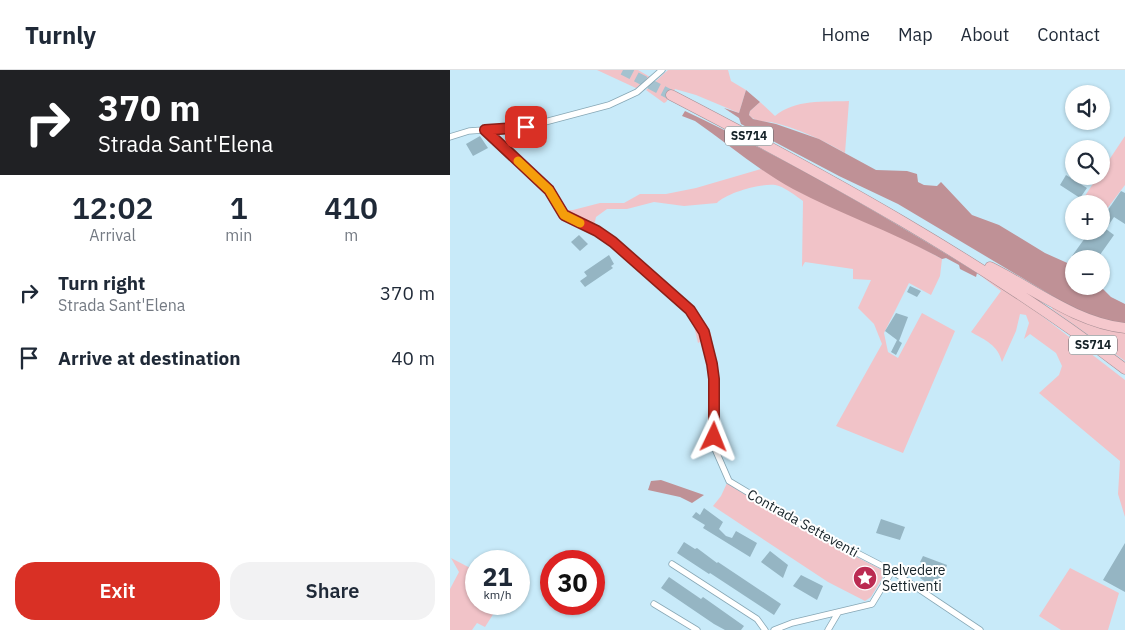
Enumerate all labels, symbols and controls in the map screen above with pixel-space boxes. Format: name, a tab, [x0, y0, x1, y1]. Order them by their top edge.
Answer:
text: Turnly	[25, 19, 96, 51]
text: Home	[822, 23, 870, 46]
text: Map	[898, 23, 933, 46]
text: About	[961, 23, 1009, 46]
text: Contact	[1037, 23, 1100, 46]
text: 370 m	[98, 85, 201, 131]
map controls	[1065, 85, 1110, 295]
button: sound	[1065, 85, 1110, 130]
icon: right	[15, 90, 80, 155]
pin	[505, 106, 547, 148]
icon: arrive	[512, 113, 540, 141]
road number: SS714	[725, 126, 773, 146]
text: Strada Sant'Elena	[98, 129, 273, 158]
button: search	[1065, 140, 1110, 185]
text: 12:02	[72, 188, 153, 227]
text: 1	[230, 188, 248, 227]
text: 410	[324, 188, 378, 227]
button: +	[1065, 195, 1110, 240]
text: Arrival	[89, 225, 136, 245]
text: min	[225, 225, 252, 245]
text: m	[344, 225, 358, 245]
button: −	[1065, 250, 1110, 295]
text: Turn right	[58, 271, 145, 295]
icon: right	[15, 279, 43, 307]
text: 370 m	[380, 281, 435, 305]
text: Strada Sant'Elena	[58, 295, 185, 315]
road number: SS714	[1069, 336, 1117, 354]
icon: arrive	[15, 344, 43, 372]
text: Arrive at destination	[58, 346, 241, 370]
text: 40 m	[391, 346, 435, 370]
position arrow	[687, 410, 739, 462]
street label: Contrada Setteventi	[744, 485, 862, 561]
speed limit sign: 30	[540, 550, 605, 615]
text: 21	[482, 560, 513, 593]
place label: Belvedere Settiventi	[882, 561, 946, 595]
button: Exit	[15, 562, 220, 620]
button: Share	[230, 562, 435, 620]
place icon: Belvedere Settiventi	[852, 565, 878, 591]
text: km/h	[483, 587, 512, 602]

